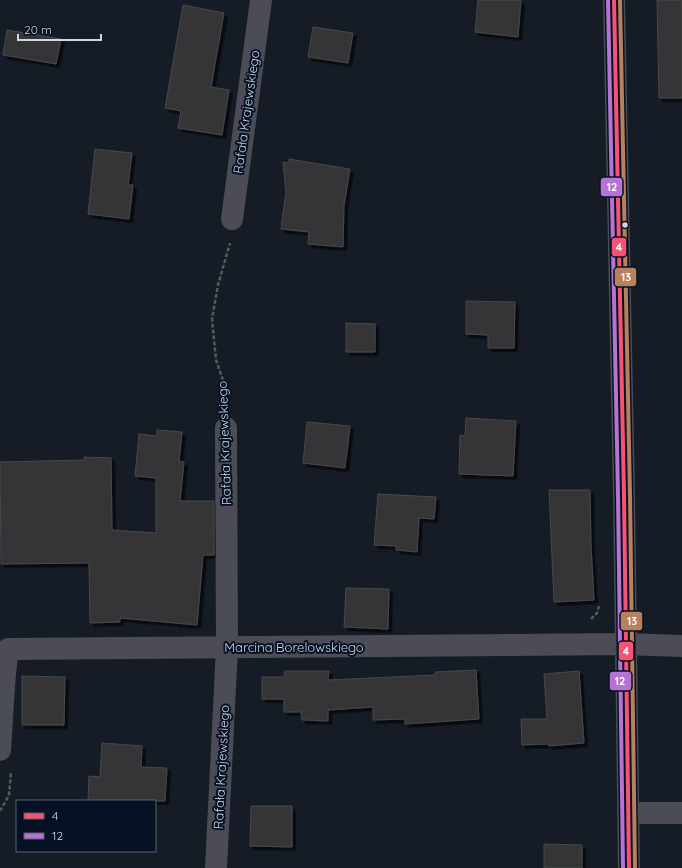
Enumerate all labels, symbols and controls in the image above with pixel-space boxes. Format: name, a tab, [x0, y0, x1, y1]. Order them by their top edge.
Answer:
scale bar	[18, 16, 101, 42]
text: 20 m	[24, 22, 52, 37]
street label: Rafała Krajewskiego	[229, 49, 263, 175]
line badge: 12	[600, 177, 623, 197]
text: 12	[607, 180, 617, 194]
unlabelled marker	[620, 220, 630, 230]
line badge: 4	[611, 237, 627, 257]
text: 4	[616, 240, 623, 254]
line badge: 13	[614, 267, 637, 287]
text: 13	[621, 270, 631, 284]
street label: Rafała Krajewskiego	[214, 380, 234, 505]
line badge: 13	[620, 611, 643, 631]
text: 13	[627, 614, 637, 628]
street label: Marcina Borelowskiego	[224, 639, 364, 655]
line badge: 4	[618, 641, 634, 661]
text: 4	[623, 644, 630, 658]
line badge: 12	[609, 671, 632, 691]
text: 12	[615, 674, 625, 688]
street label: Rafała Krajewskiego	[210, 704, 232, 830]
legend	[16, 800, 156, 852]
text: 4	[52, 808, 58, 823]
text: 12	[52, 828, 63, 843]

